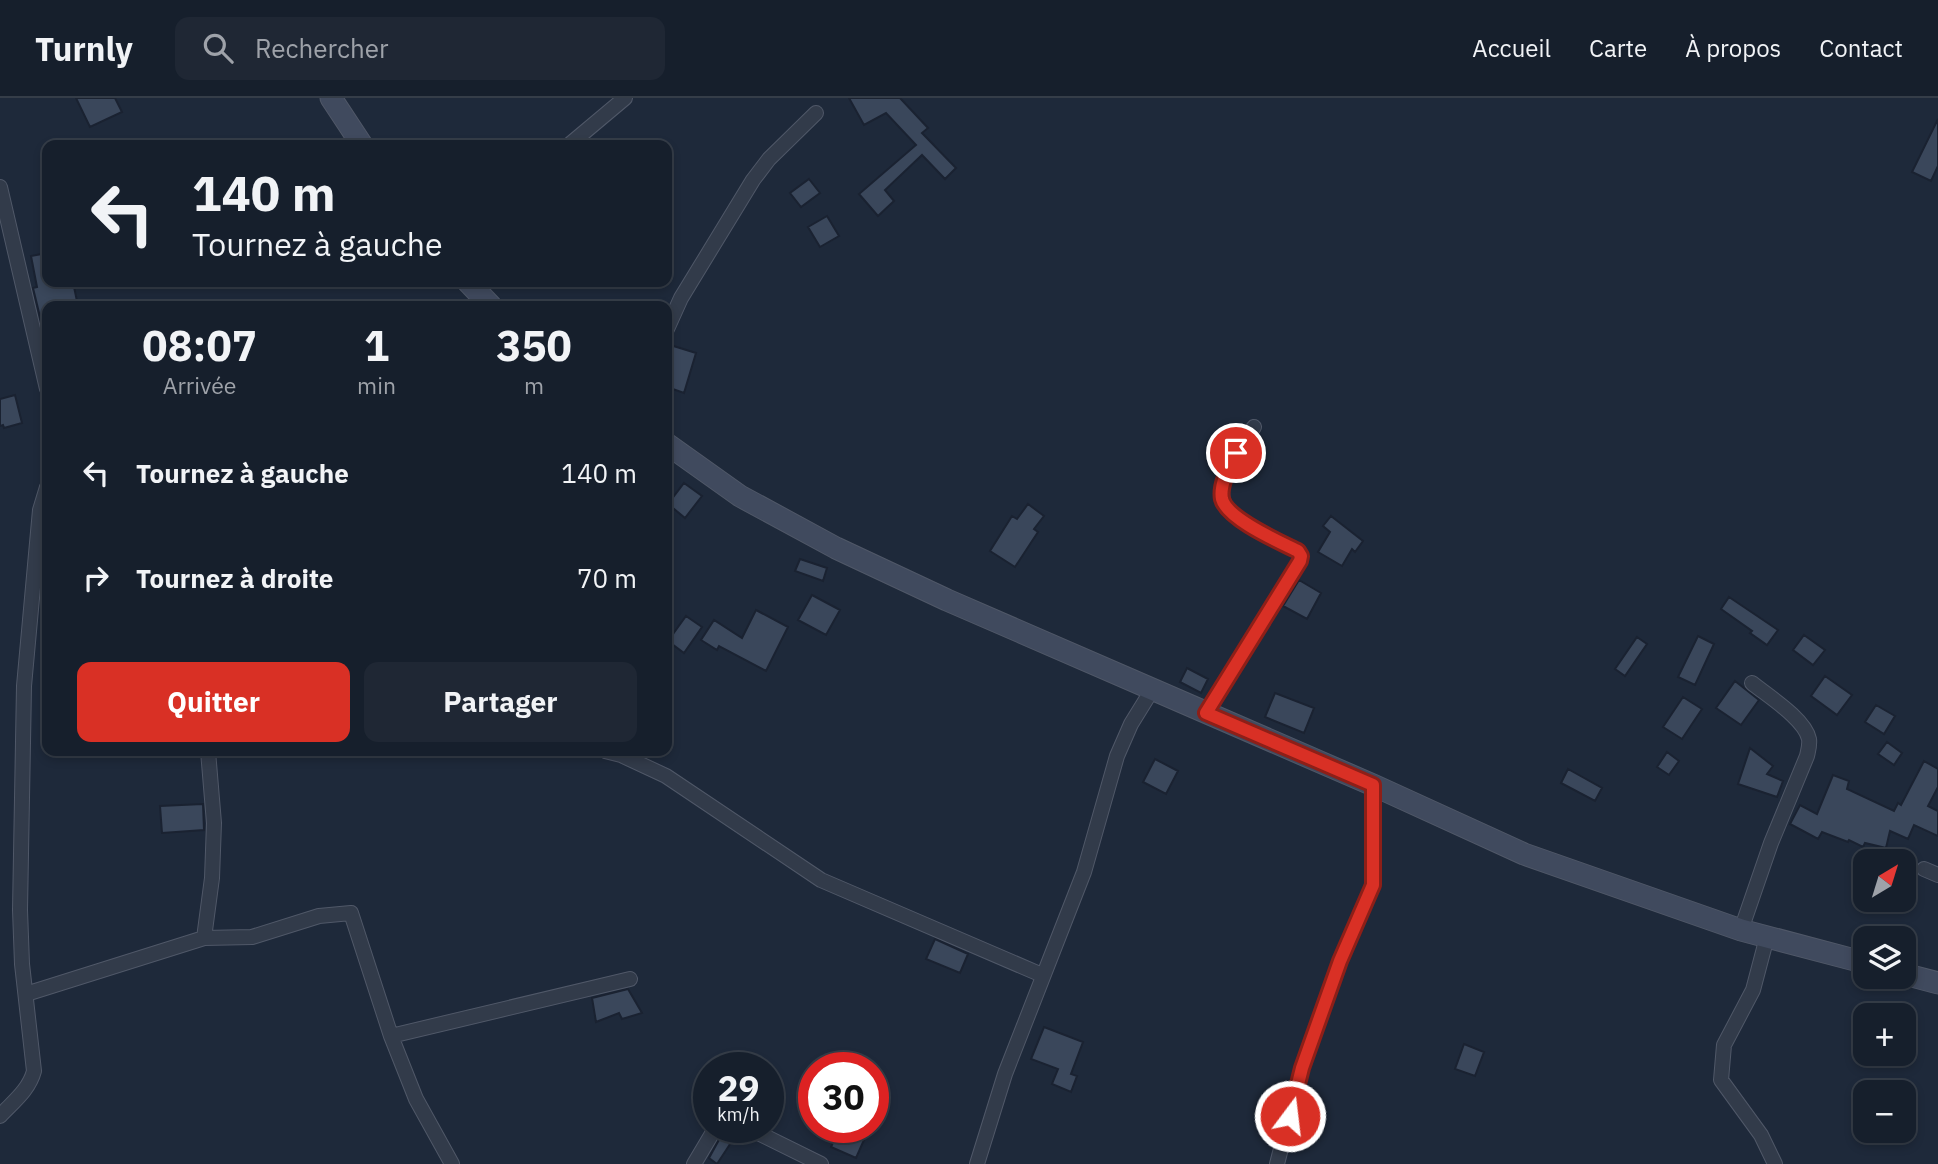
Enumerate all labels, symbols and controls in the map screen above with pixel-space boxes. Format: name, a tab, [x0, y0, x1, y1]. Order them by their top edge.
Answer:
search box	[175, 17, 665, 80]
text: Turnly	[35, 27, 133, 70]
icon: search	[199, 29, 237, 67]
text: Rechercher	[255, 31, 389, 65]
text: Accueil	[1472, 32, 1551, 64]
text: Carte	[1589, 32, 1647, 64]
text: À propos	[1685, 32, 1781, 64]
text: Contact	[1819, 32, 1903, 64]
text: 140 m	[192, 161, 336, 224]
icon: left	[77, 168, 168, 259]
text: Tournez à gauche	[192, 223, 443, 265]
text: 08:07	[142, 318, 257, 373]
text: 1	[364, 318, 389, 373]
text: 350	[496, 318, 572, 373]
text: Arrivée	[163, 370, 236, 400]
text: min	[357, 370, 396, 400]
text: m	[524, 370, 544, 400]
pin	[1206, 423, 1266, 483]
icon: arrive	[1217, 434, 1255, 472]
icon: left	[77, 454, 115, 492]
text: Tournez à gauche	[136, 456, 349, 490]
text: 140 m	[561, 456, 637, 490]
icon: right	[77, 559, 115, 597]
text: Tournez à droite	[136, 561, 333, 595]
text: 70 m	[577, 561, 637, 595]
button: Quitter	[77, 662, 350, 742]
button: Partager	[364, 662, 637, 742]
north arrow	[1853, 849, 1916, 912]
map controls	[1853, 849, 1916, 1143]
button: layers	[1853, 926, 1916, 989]
button: +	[1853, 1003, 1916, 1066]
speed limit sign: 30	[798, 1052, 889, 1143]
text: 29	[717, 1065, 760, 1111]
position arrow	[1253, 1079, 1327, 1153]
button: −	[1853, 1080, 1916, 1143]
text: km/h	[717, 1103, 760, 1126]

